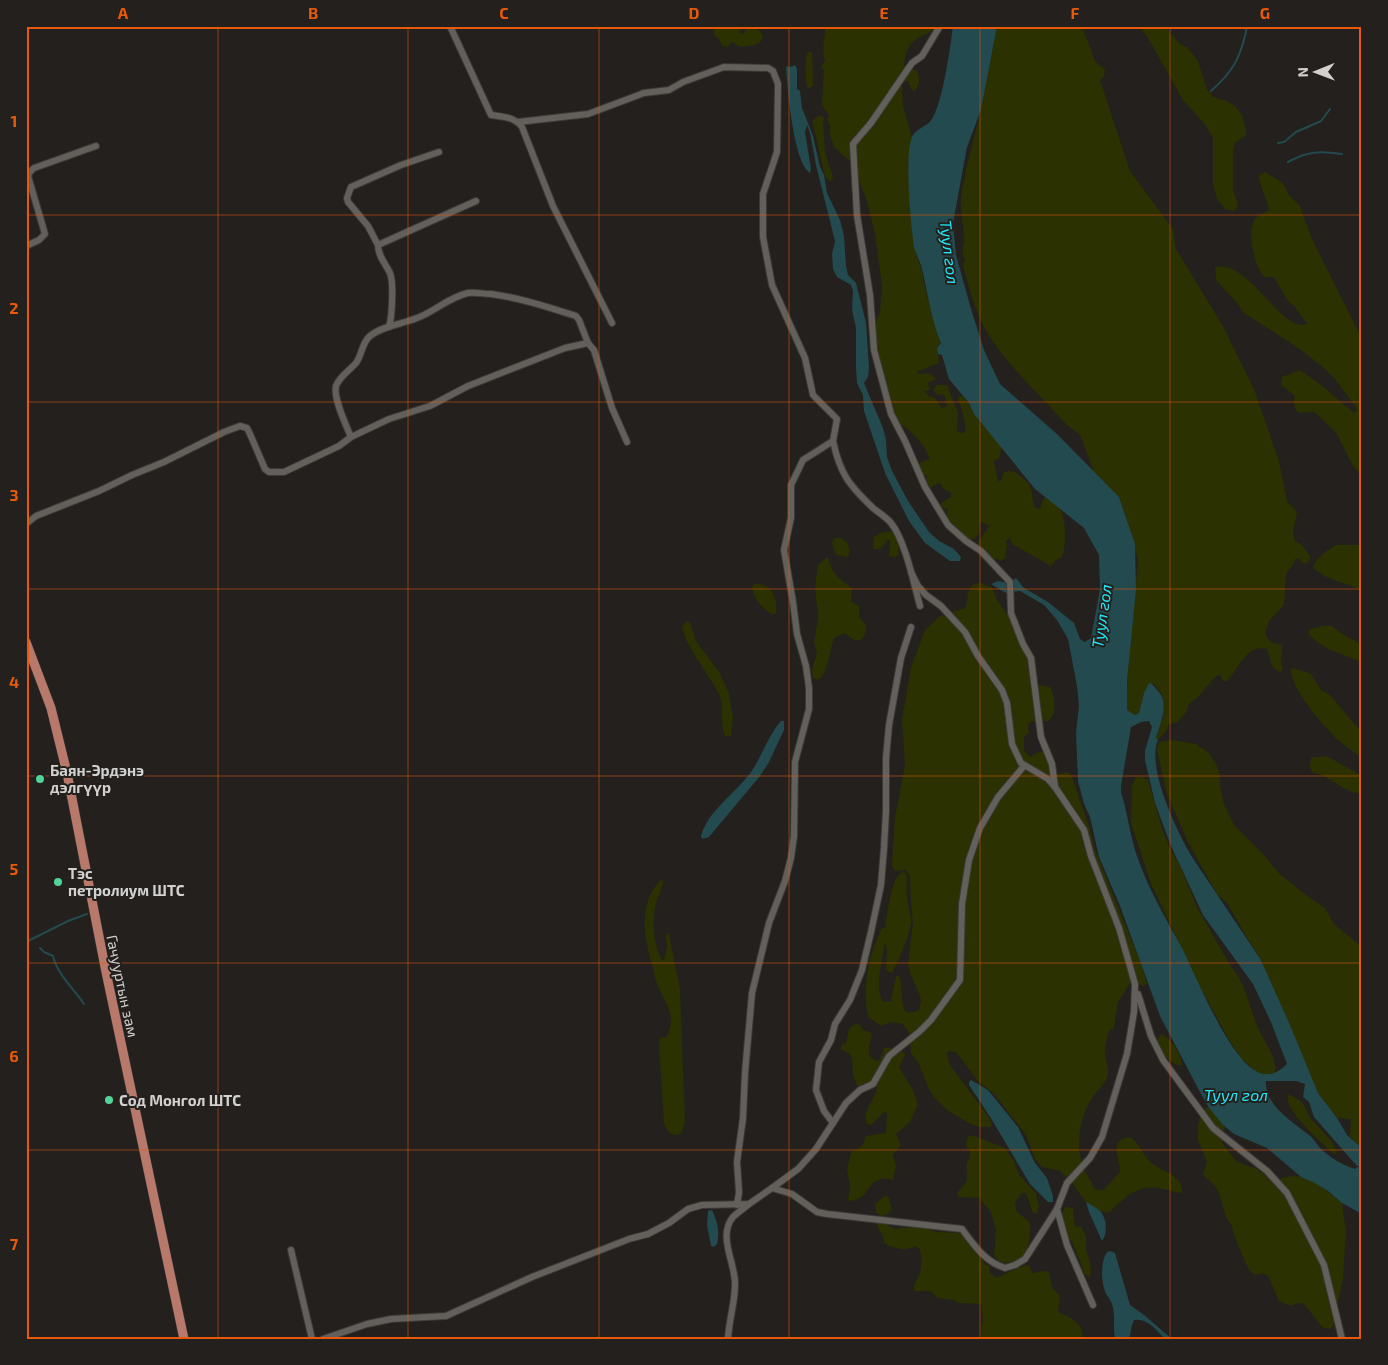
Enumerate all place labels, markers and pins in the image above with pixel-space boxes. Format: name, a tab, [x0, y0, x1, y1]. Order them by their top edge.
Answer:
place label: Баян-Эрдэнэ дэлгүүр	[50, 761, 144, 796]
marker: Баян-Эрдэнэ дэлгүүр	[34, 773, 46, 785]
place label: Тэс петролиум ШТС	[68, 864, 185, 899]
marker: Тэс петролиум ШТС	[52, 876, 64, 888]
place label: Сод Монгол ШТС	[119, 1091, 241, 1109]
marker: Сод Монгол ШТС	[103, 1094, 115, 1106]

